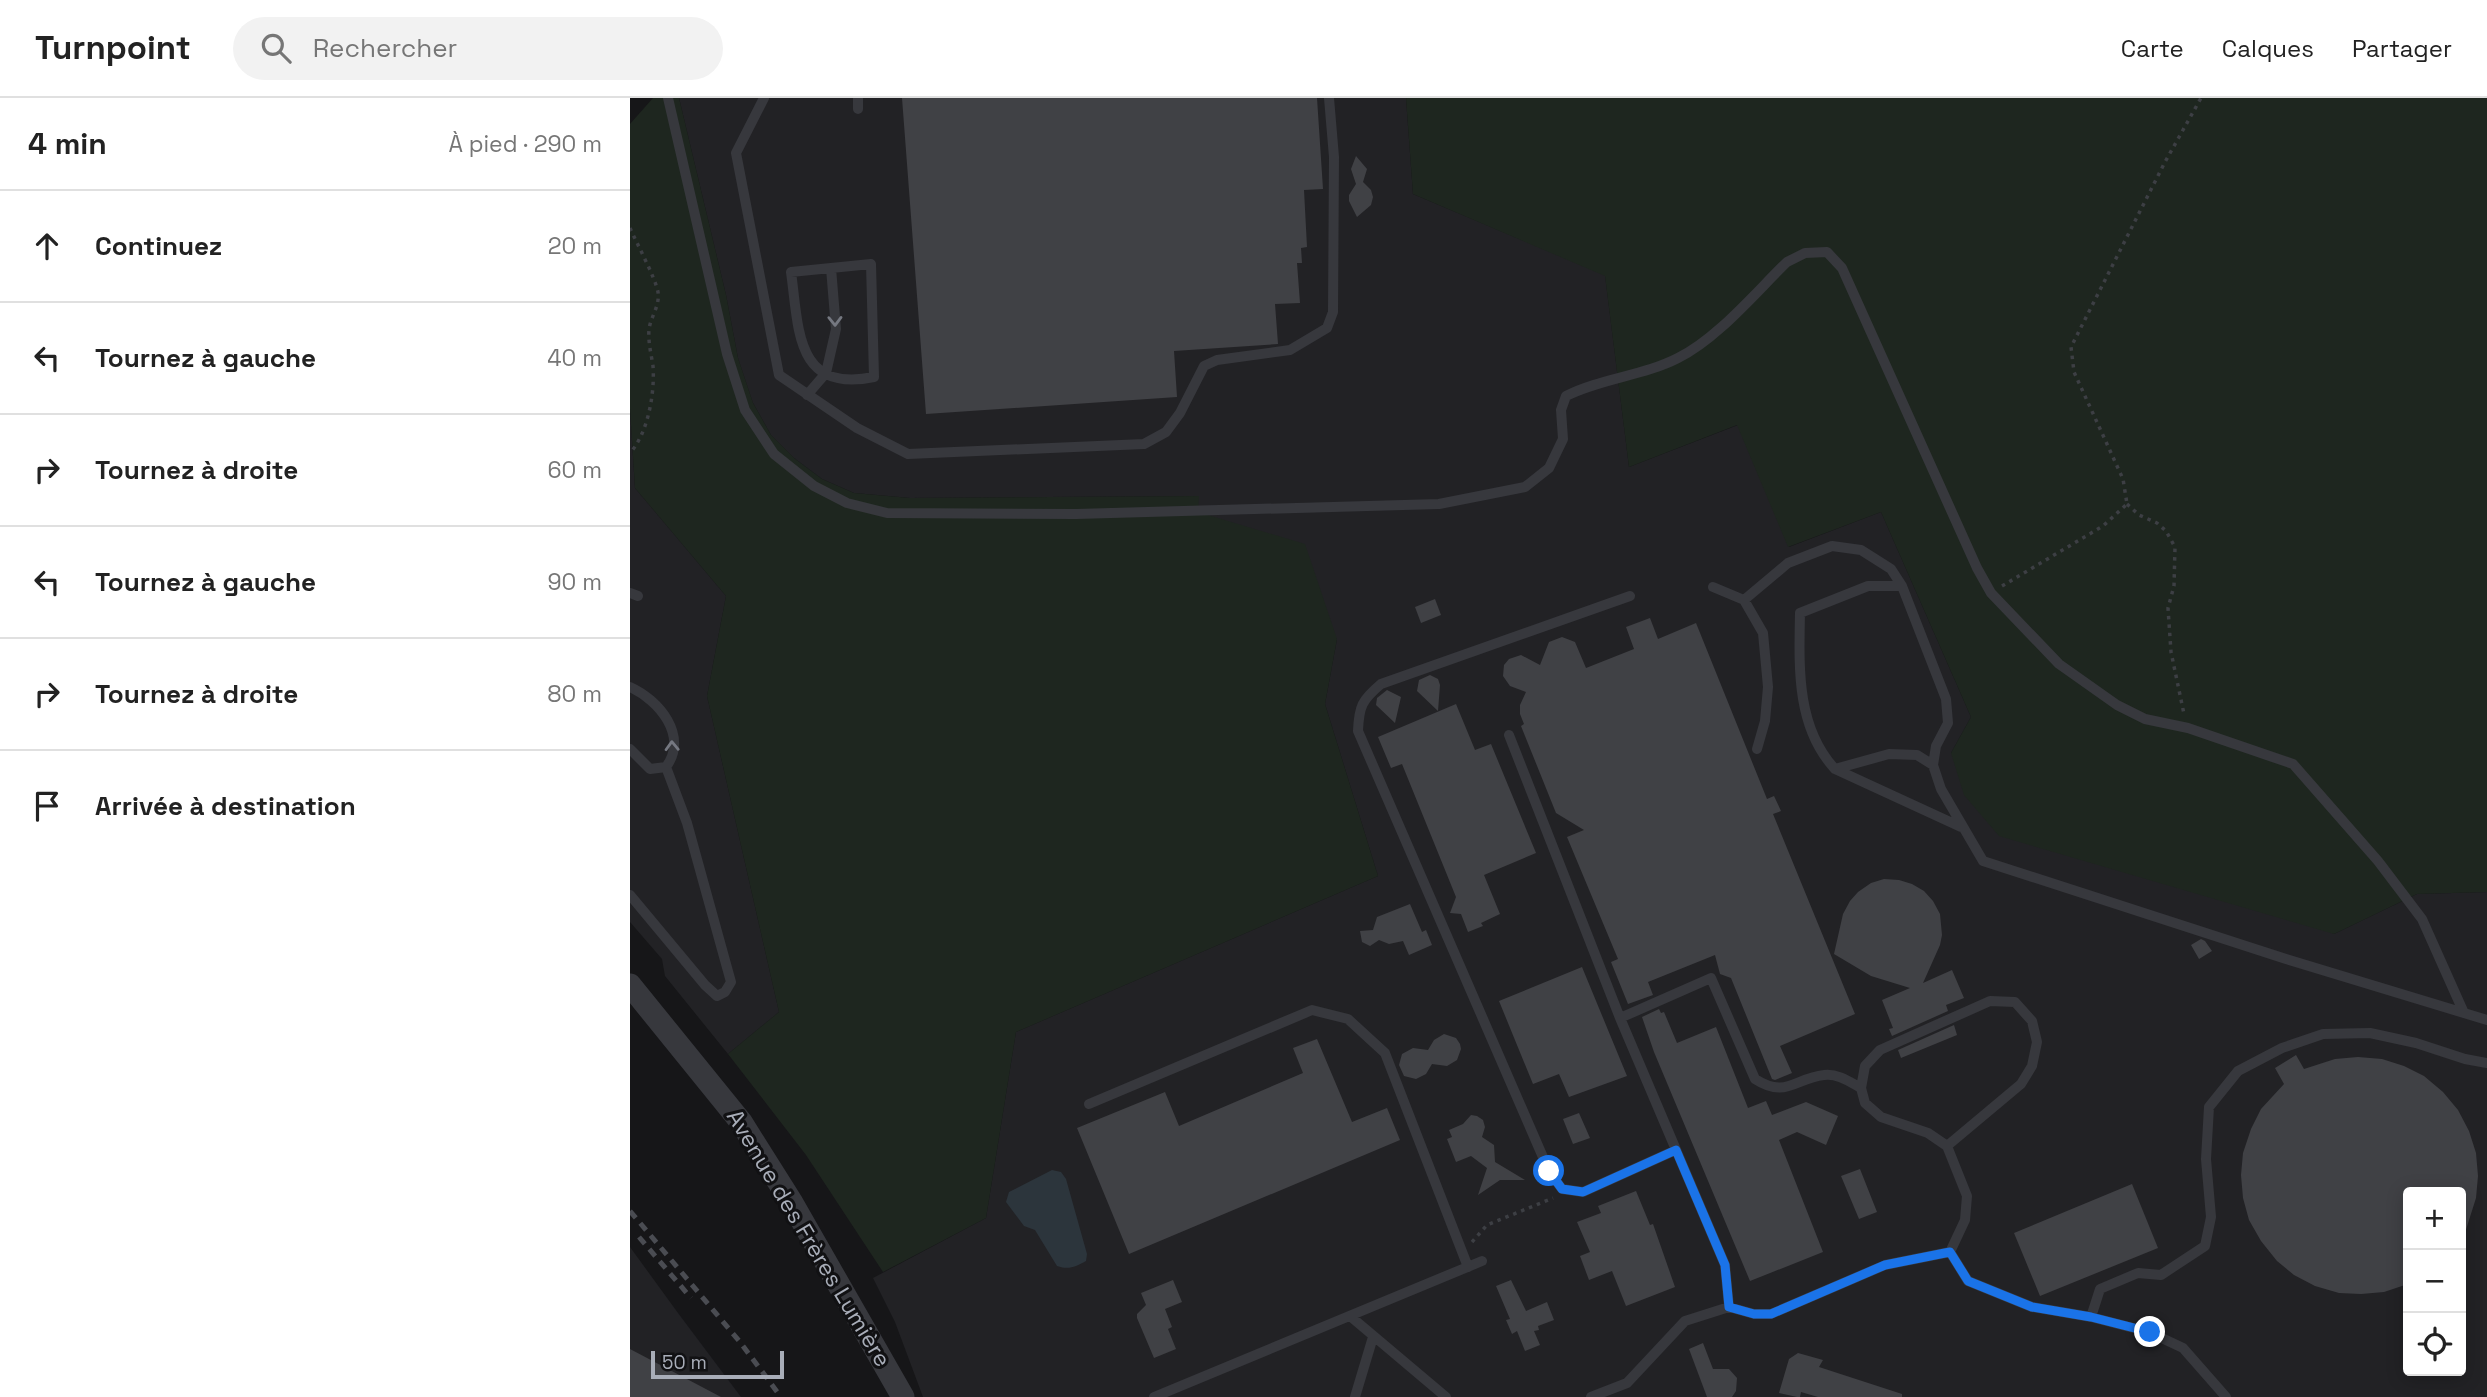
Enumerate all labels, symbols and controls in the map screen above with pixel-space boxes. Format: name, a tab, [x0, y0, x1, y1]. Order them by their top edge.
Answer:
search box	[233, 17, 723, 80]
text: Turnpoint	[35, 27, 191, 69]
icon: search	[257, 29, 295, 67]
text: Rechercher	[313, 31, 457, 65]
text: Carte	[2121, 33, 2184, 64]
text: Calques	[2222, 33, 2314, 64]
text: Partager	[2352, 33, 2452, 64]
text: 4 min	[28, 124, 107, 163]
text: À pied · 290 m	[449, 129, 602, 159]
icon: ahead	[28, 227, 66, 265]
text: Continuez	[95, 229, 222, 263]
text: 20 m	[548, 231, 602, 261]
one-way arrow	[827, 316, 842, 327]
icon: left	[28, 339, 66, 377]
text: Tournez à gauche	[95, 341, 316, 375]
text: 40 m	[547, 343, 602, 373]
icon: right	[28, 451, 66, 489]
text: Tournez à droite	[95, 453, 298, 487]
text: 60 m	[547, 455, 602, 485]
icon: left	[28, 563, 66, 601]
text: Tournez à gauche	[95, 565, 316, 599]
text: 90 m	[547, 567, 602, 597]
icon: right	[28, 675, 66, 713]
text: Tournez à droite	[95, 677, 298, 711]
text: 80 m	[547, 679, 602, 709]
one-way arrow	[665, 740, 680, 751]
icon: arrive	[28, 787, 66, 825]
text: Arrivée à destination	[95, 789, 356, 823]
street label: Avenue des Frères Lumière	[720, 1104, 898, 1372]
route start	[1533, 1155, 1564, 1186]
map controls	[2403, 1187, 2466, 1376]
button: +	[2403, 1187, 2466, 1250]
button: −	[2403, 1250, 2466, 1313]
button: locate	[2403, 1313, 2466, 1376]
route end	[2134, 1316, 2165, 1347]
scale bar	[651, 1348, 784, 1380]
text: 50 m	[662, 1350, 707, 1375]

